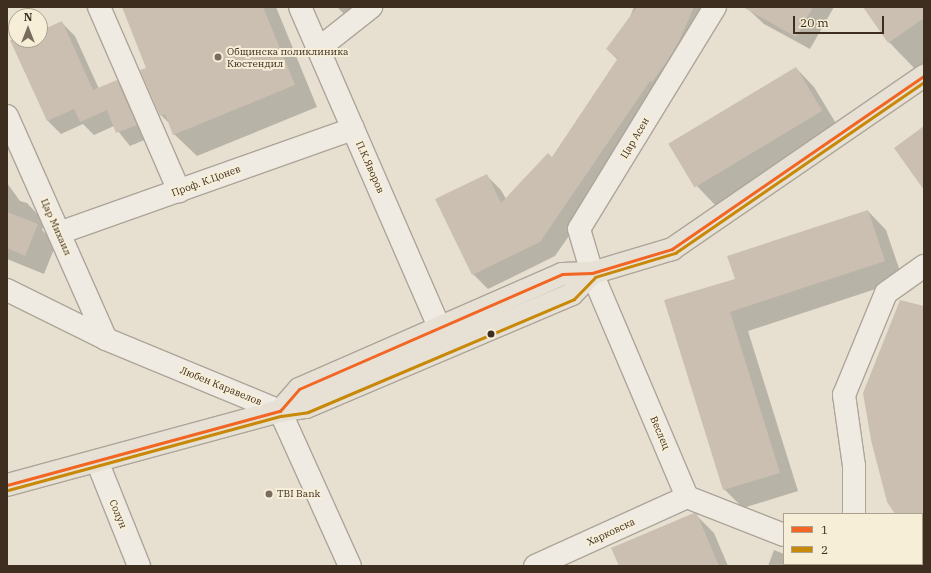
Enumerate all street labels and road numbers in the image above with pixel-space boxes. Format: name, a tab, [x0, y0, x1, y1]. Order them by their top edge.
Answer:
street label: Цар Асен	[618, 115, 652, 161]
street label: П.К.Яворов	[353, 139, 387, 195]
street label: Проф. К.Цонев	[170, 163, 242, 199]
street label: Цар Михаил	[38, 197, 74, 257]
street label: Любен Kаравелов	[178, 364, 264, 408]
street label: Веслец	[648, 414, 672, 452]
street label: Солун	[107, 498, 129, 530]
street label: Харковска	[585, 516, 637, 548]

